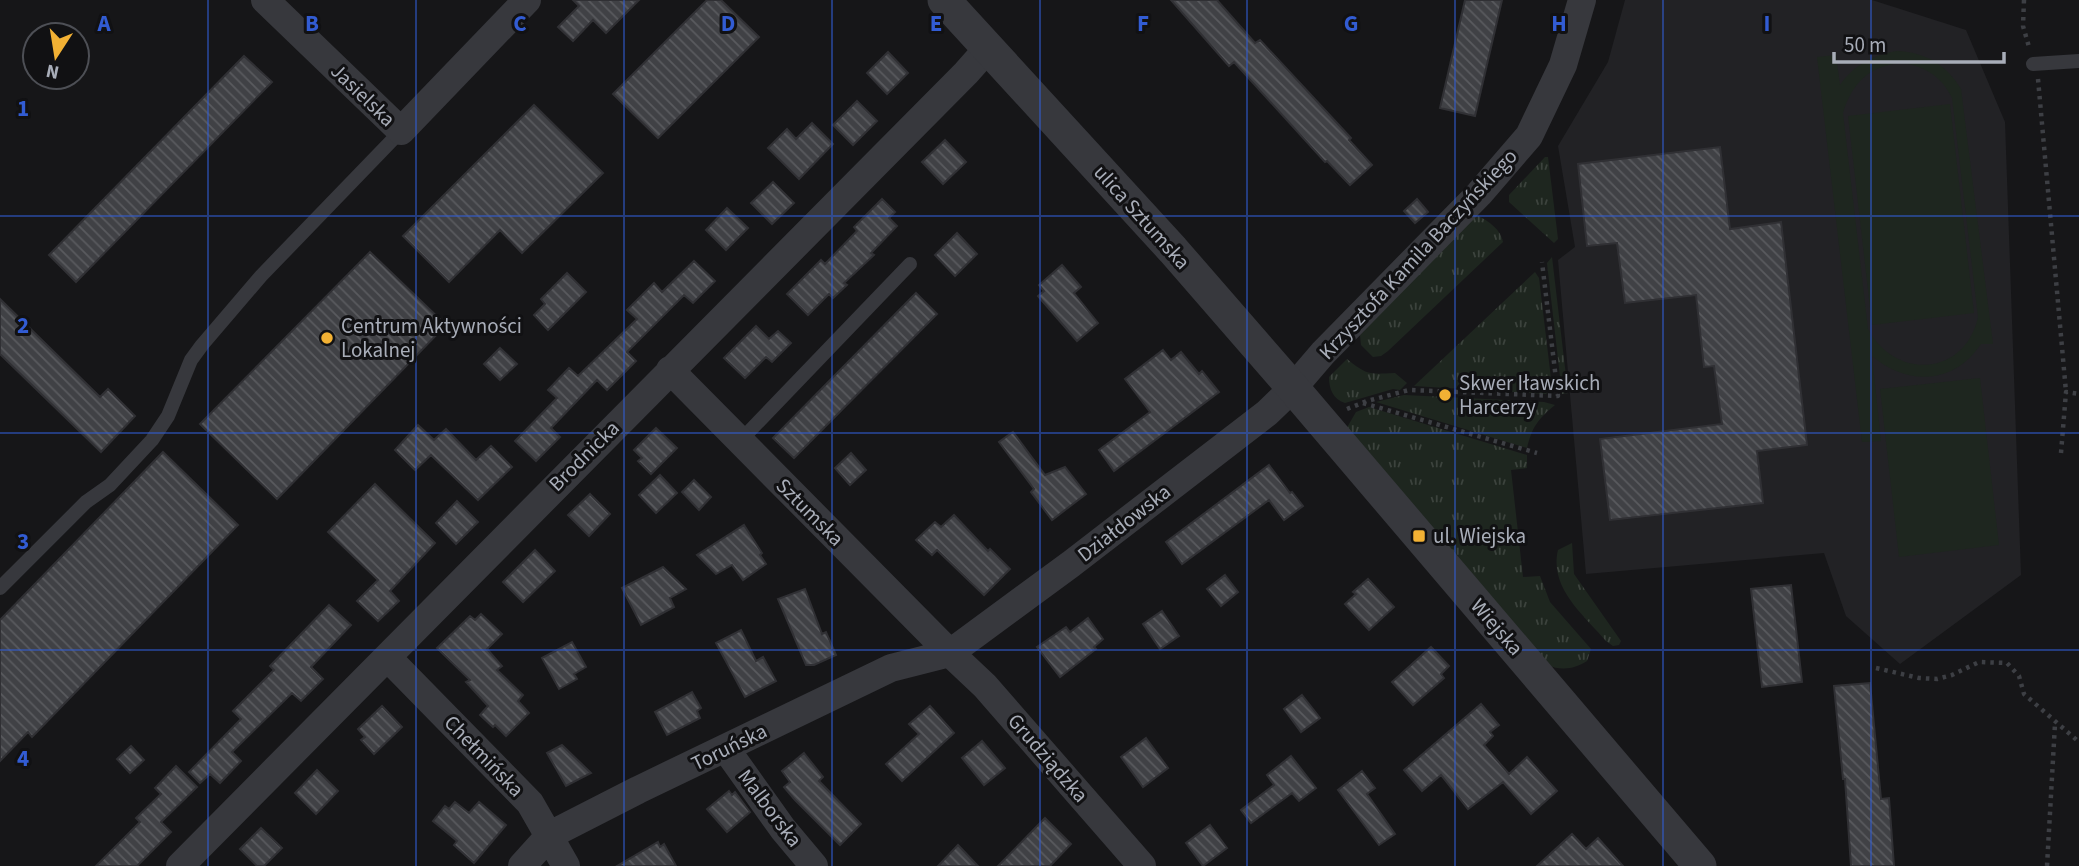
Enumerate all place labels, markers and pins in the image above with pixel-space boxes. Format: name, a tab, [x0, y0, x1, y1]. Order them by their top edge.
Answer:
place label: Centrum Aktywności Lokalnej	[341, 311, 522, 365]
marker: Centrum Aktywności Lokalnej	[319, 330, 335, 346]
place label: Skwer Iławskich Harcerzy	[1459, 368, 1600, 422]
marker: Skwer Iławskich Harcerzy	[1437, 387, 1453, 403]
place label: ul. Wiejska	[1433, 521, 1526, 551]
marker: ul. Wiejska	[1411, 528, 1427, 544]

